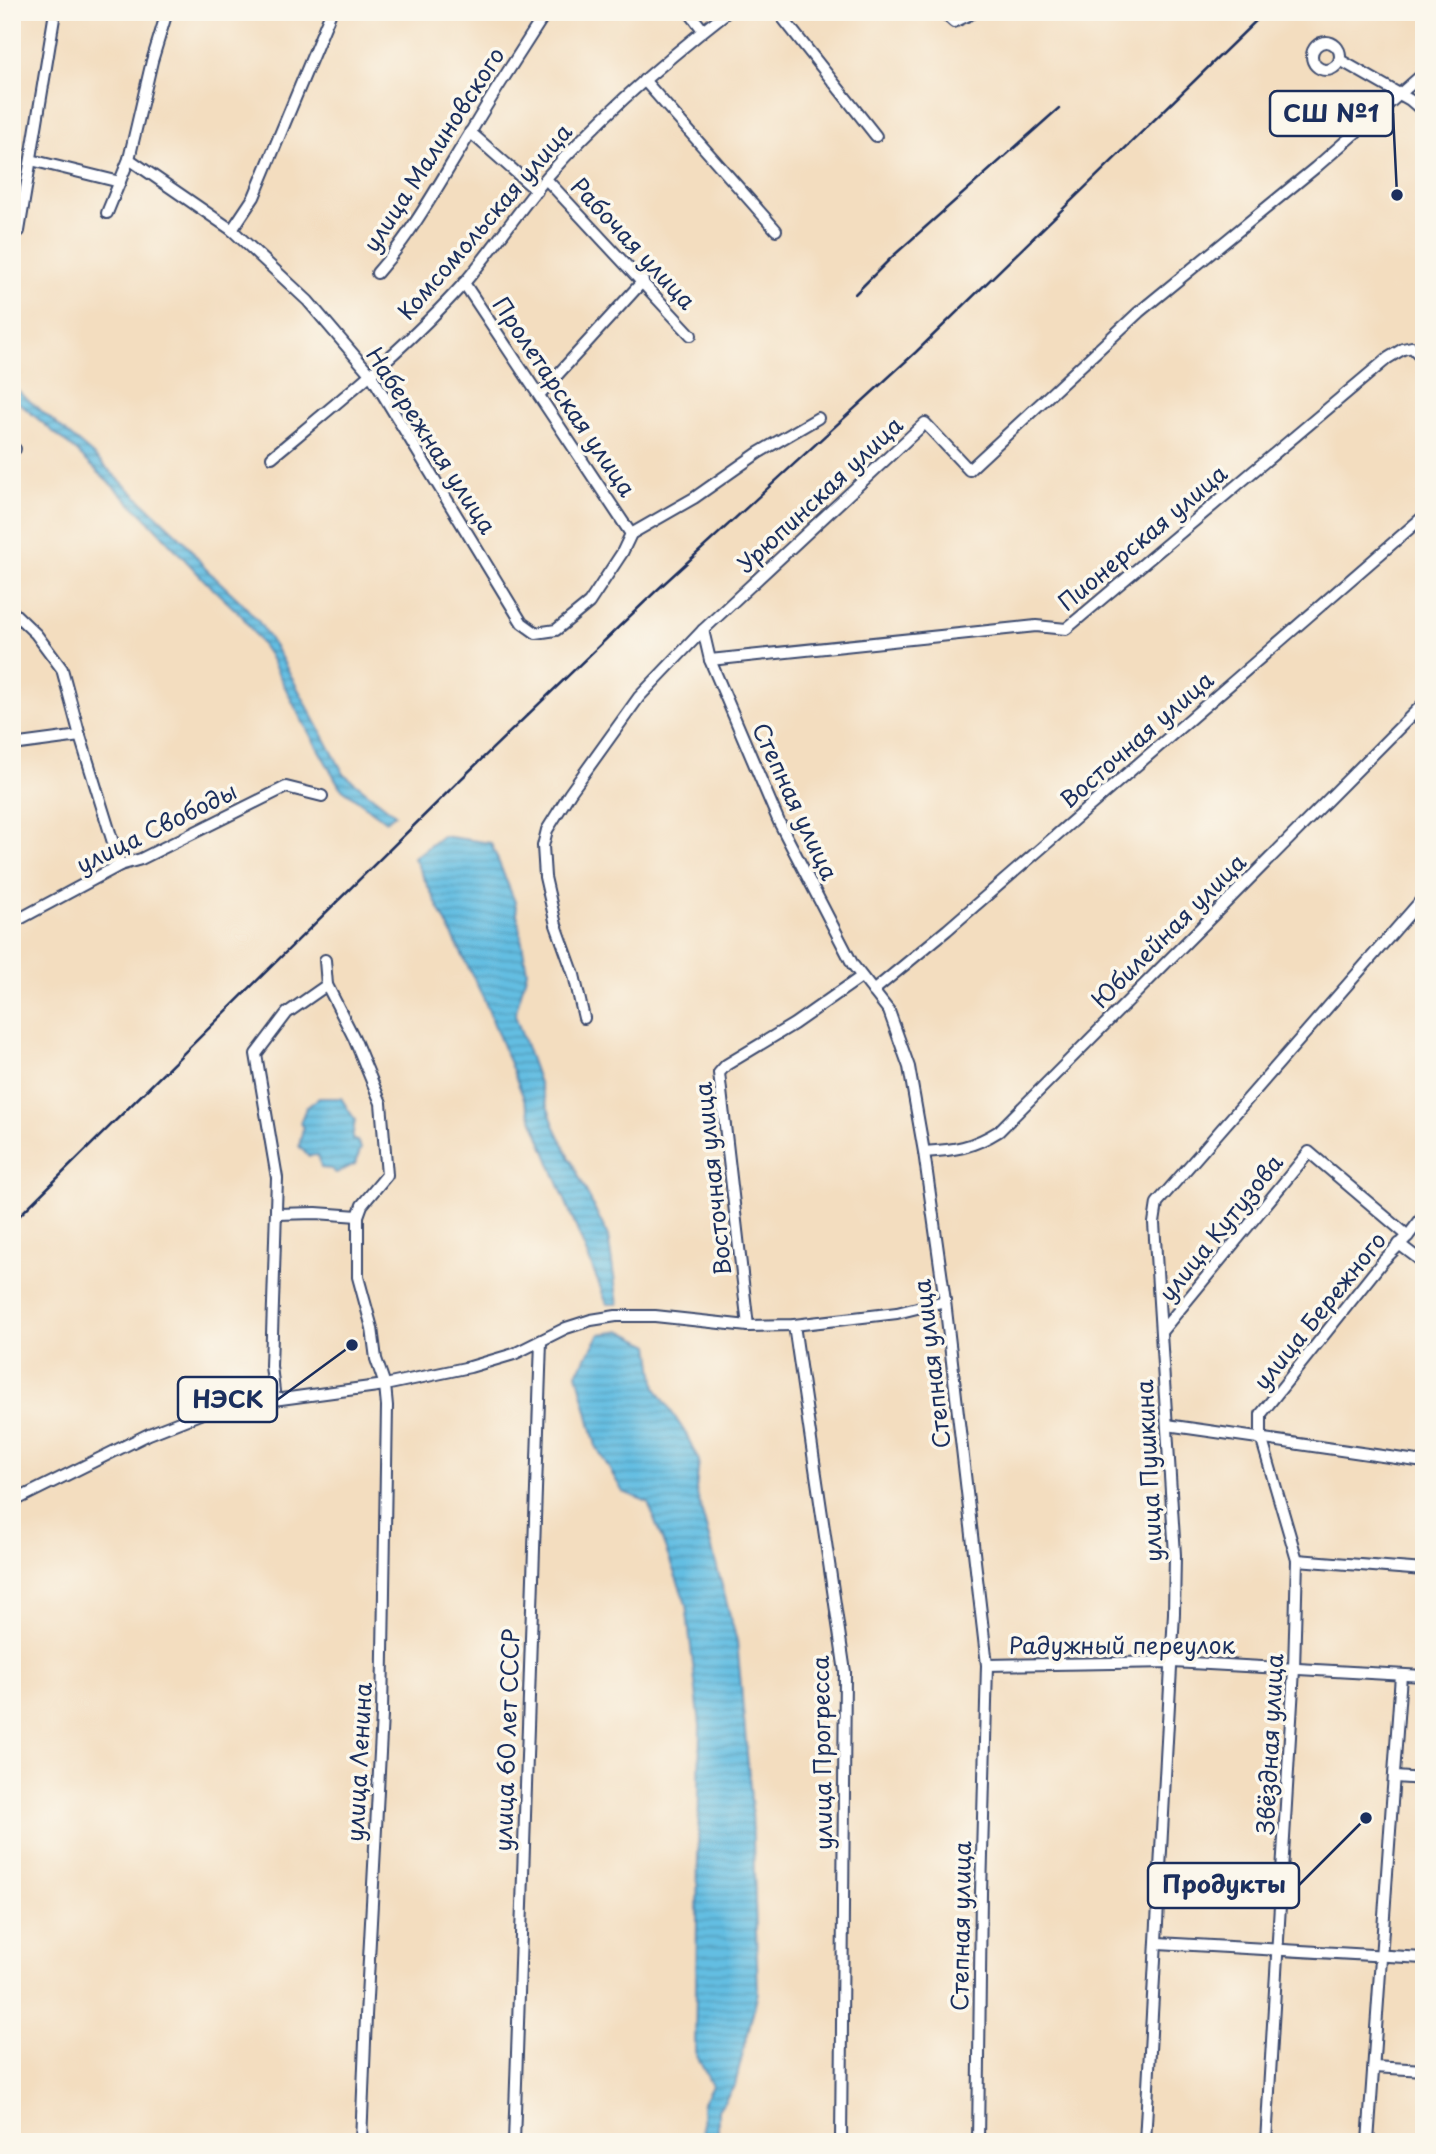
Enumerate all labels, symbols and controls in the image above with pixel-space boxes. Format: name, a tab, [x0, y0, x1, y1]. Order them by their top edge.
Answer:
street label: улица Малиновского	[353, 40, 513, 258]
callout: СШ №1	[1270, 91, 1393, 136]
text: СШ №1	[1283, 94, 1379, 130]
street label: Комсомольская улица	[389, 115, 580, 327]
street label: Рабочая улица	[563, 169, 705, 317]
street label: Пролетарская улица	[485, 289, 645, 504]
street label: Набережная улица	[358, 340, 506, 541]
street label: Урюпинская улица	[728, 407, 910, 581]
street label: Пионерская улица	[1050, 455, 1235, 618]
street label: Восточная улица	[1051, 662, 1221, 816]
street label: Степная улица	[744, 717, 848, 886]
street label: улица Свободы	[70, 773, 242, 881]
street label: Юбилейная улица	[1083, 844, 1254, 1015]
street label: Восточная улица	[684, 1080, 740, 1277]
street label: улица Кутузова	[1150, 1145, 1291, 1308]
street label: улица Бережного	[1244, 1223, 1394, 1397]
street label: Степная улица	[903, 1277, 959, 1450]
callout: НЭСК	[178, 1377, 277, 1422]
street label: улица Пушкина	[1126, 1378, 1170, 1563]
text: НЭСК	[193, 1380, 264, 1416]
street label: Радужный переулок	[1009, 1627, 1236, 1662]
street label: улица 60 лет СССР	[485, 1628, 527, 1852]
street label: Звёздная улица	[1247, 1652, 1291, 1835]
street label: улица Прогресса	[802, 1655, 840, 1851]
street label: улица Ленина	[336, 1681, 380, 1843]
street label: Степная улица	[941, 1840, 979, 2011]
callout: Продукты	[1148, 1863, 1299, 1908]
text: Продукты	[1162, 1865, 1286, 1901]

